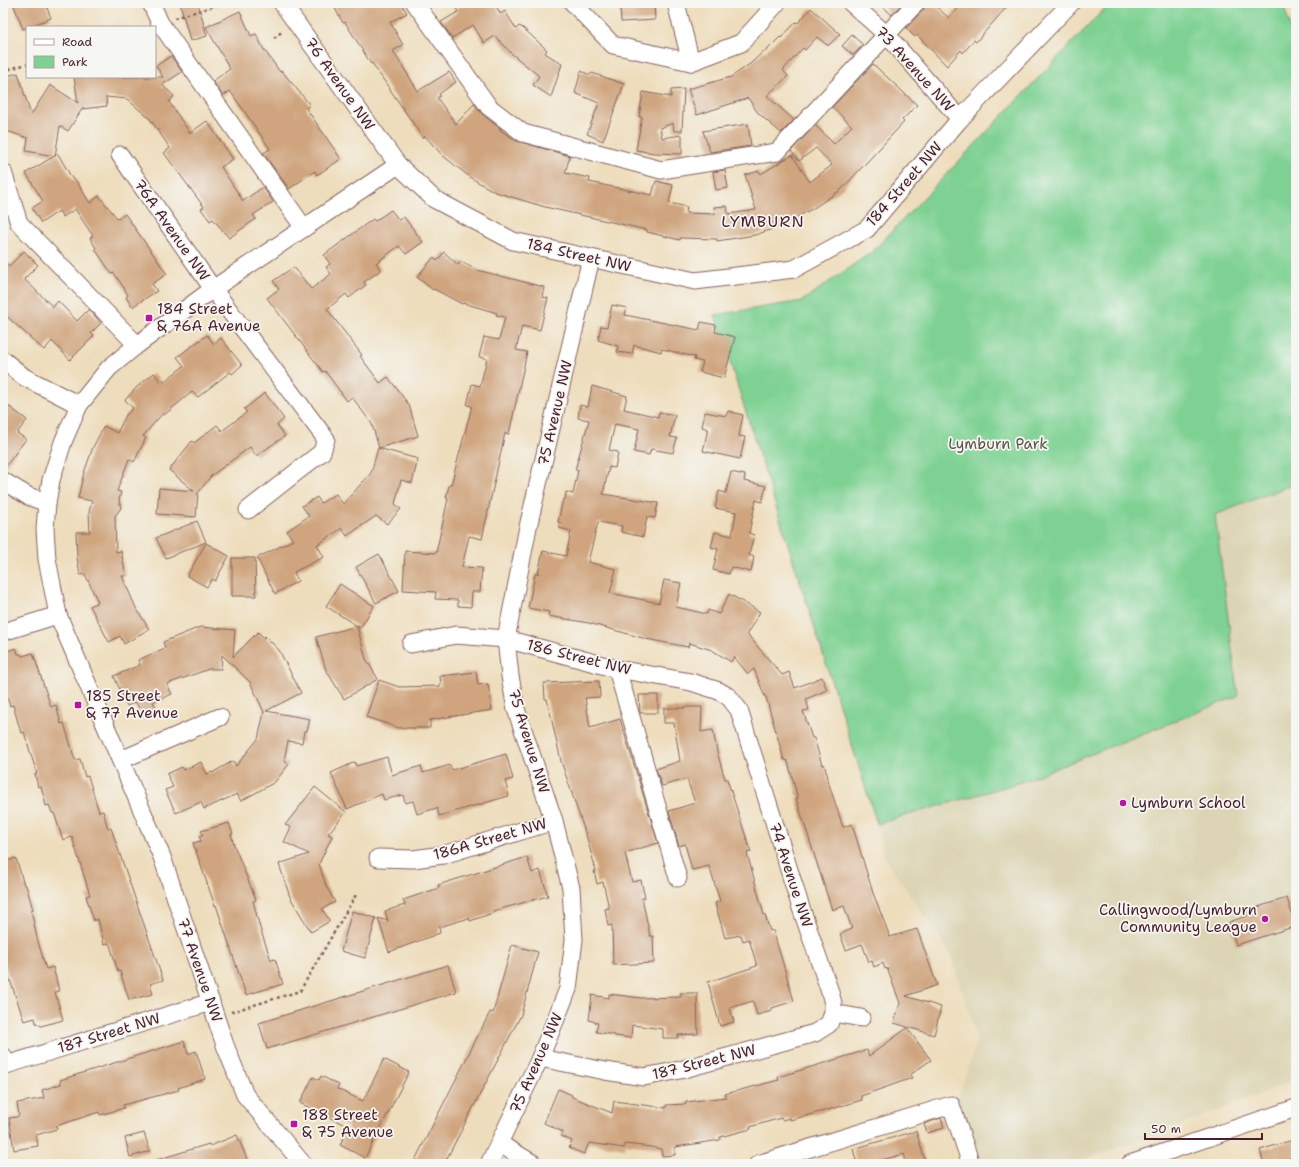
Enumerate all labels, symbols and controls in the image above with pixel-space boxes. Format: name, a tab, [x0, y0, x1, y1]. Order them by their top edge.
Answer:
street label: 73 Avenue NW	[871, 22, 959, 116]
legend	[26, 26, 156, 78]
street label: 76 Avenue NW	[300, 33, 380, 135]
text: Road	[62, 34, 93, 50]
text: Park	[62, 54, 88, 70]
street label: 184 Street NW	[861, 137, 947, 231]
street label: 76A Avenue NW	[129, 175, 215, 285]
district label: LYMBURN	[721, 211, 805, 232]
street label: 184 Street NW	[525, 233, 633, 277]
place label: 184 Street & 76A Avenue	[157, 299, 260, 336]
marker: 184 Street & 76A Avenue	[144, 313, 154, 323]
street label: 75 Avenue NW	[533, 358, 577, 468]
park label: Lymburn Park	[948, 434, 1048, 454]
street label: 186 Street NW	[525, 634, 633, 680]
place label: 185 Street & 77 Avenue	[86, 686, 179, 723]
street label: 75 Avenue NW	[504, 686, 554, 796]
marker: 185 Street & 77 Avenue	[73, 700, 83, 710]
place label: Lymburn School	[1131, 793, 1246, 813]
marker: Lymburn School	[1118, 798, 1128, 808]
street label: 186A Street NW	[431, 813, 549, 865]
street label: 74 Avenue NW	[765, 820, 817, 930]
place label: Callingwood/Lymburn Community League	[1099, 900, 1257, 937]
marker: Callingwood/Lymburn Community League	[1260, 914, 1270, 924]
street label: 77 Avenue NW	[173, 915, 227, 1025]
street label: 187 Street NW	[55, 1008, 163, 1058]
street label: 75 Avenue NW	[505, 1010, 567, 1116]
street label: 187 Street NW	[650, 1039, 758, 1085]
place label: 188 Street & 75 Avenue	[302, 1105, 394, 1142]
scale bar	[1145, 1115, 1262, 1141]
marker: 188 Street & 75 Avenue	[289, 1119, 299, 1129]
text: 50 m	[1151, 1121, 1181, 1137]

